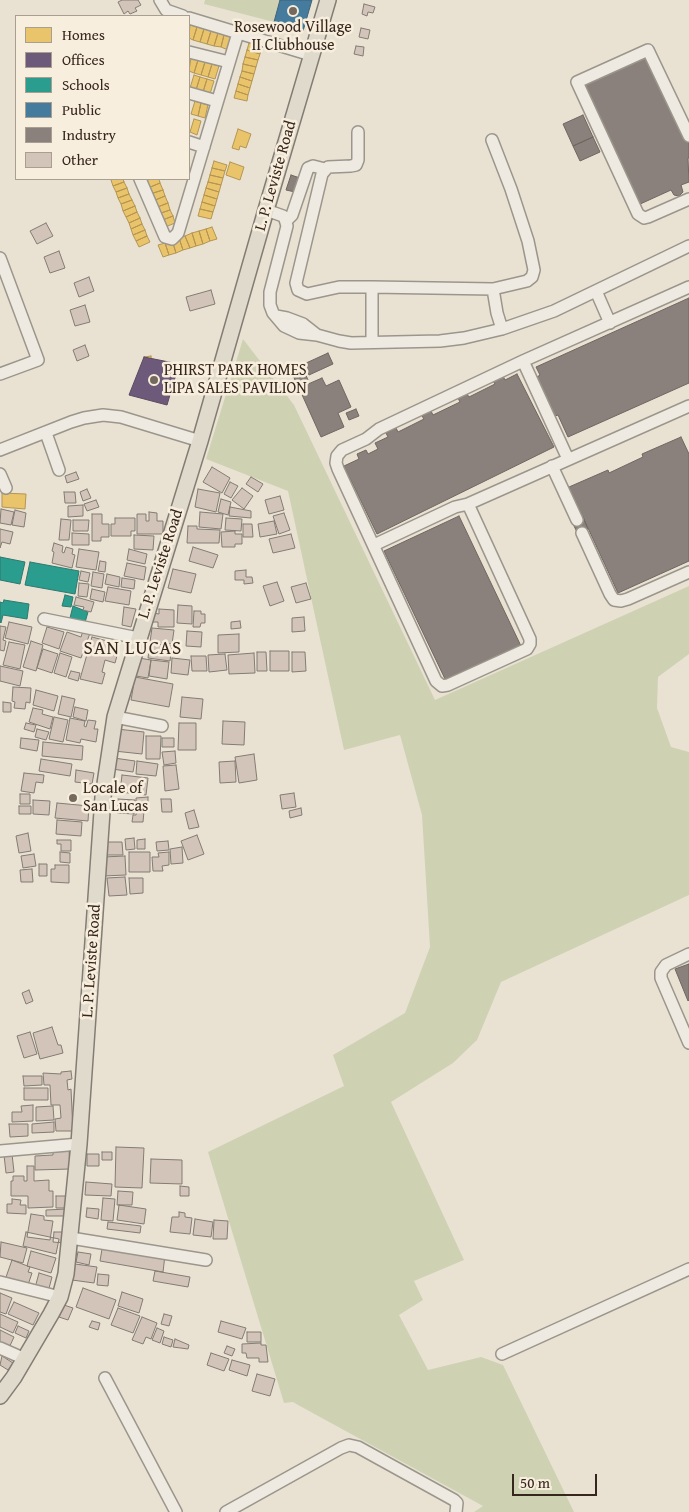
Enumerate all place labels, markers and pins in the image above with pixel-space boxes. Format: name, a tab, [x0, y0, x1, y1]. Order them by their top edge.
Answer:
marker: Rosewood Village II Clubhouse	[287, 5, 299, 17]
place label: Rosewood Village II Clubhouse	[234, 18, 352, 56]
place label: PHIRST PARK HOMES LIPA SALES PAVILION	[164, 361, 307, 399]
marker: PHIRST PARK HOMES LIPA SALES PAVILION	[148, 374, 160, 386]
place label: Locale of San Lucas	[83, 779, 148, 817]
marker: Locale of San Lucas	[67, 792, 79, 804]

